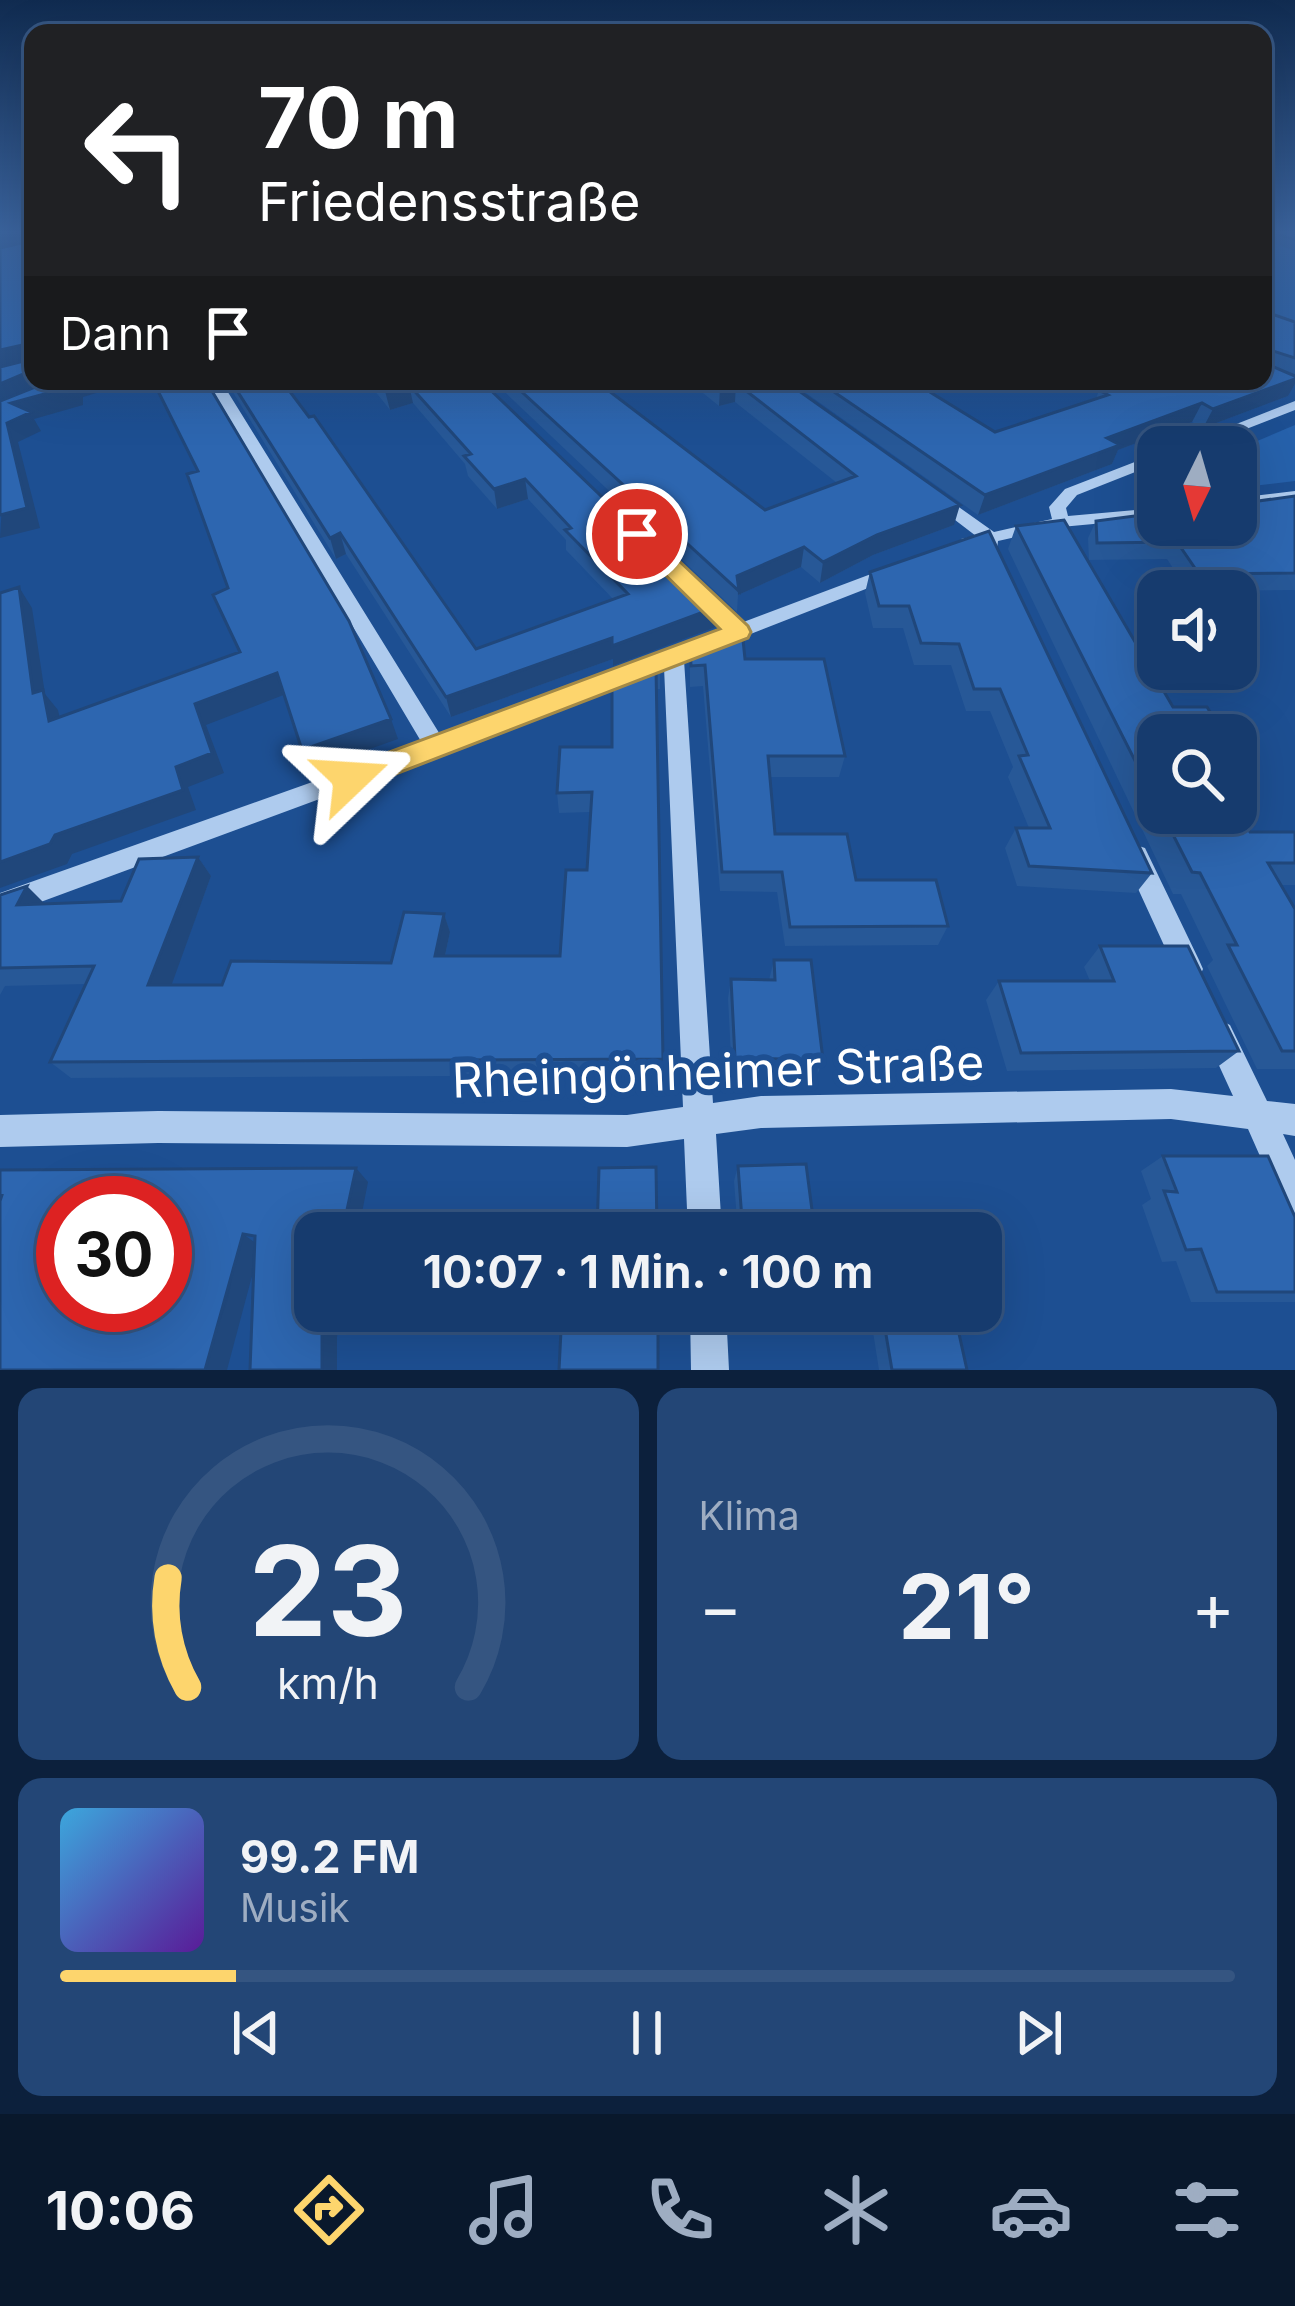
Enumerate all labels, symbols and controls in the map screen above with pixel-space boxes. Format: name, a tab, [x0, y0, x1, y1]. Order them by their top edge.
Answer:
text: 70 m	[258, 67, 459, 168]
icon: left	[60, 72, 216, 228]
text: Friedensstraße	[258, 169, 641, 234]
icon: arrive	[195, 300, 261, 366]
text: Dann	[60, 306, 171, 361]
north arrow	[1137, 426, 1257, 546]
map controls	[1137, 426, 1257, 834]
pin	[586, 483, 688, 585]
icon: arrive	[604, 501, 670, 567]
button: sound	[1137, 570, 1257, 690]
button: search	[1137, 714, 1257, 834]
position arrow	[288, 715, 414, 841]
street label: Rheingönheimer Straße	[451, 1032, 985, 1110]
speed limit sign: 30	[36, 1176, 192, 1332]
text: 10:07 · 1 Min. · 100 m	[423, 1244, 873, 1299]
text: Klima	[699, 1492, 800, 1539]
text: 23	[249, 1515, 408, 1666]
text: 21°	[898, 1552, 1035, 1661]
text: −	[699, 1567, 742, 1647]
text: +	[1191, 1567, 1235, 1647]
text: km/h	[277, 1657, 379, 1709]
text: 99.2 FM	[240, 1829, 420, 1884]
text: Musik	[240, 1884, 350, 1931]
icon: previous	[223, 2000, 289, 2066]
icon: pause	[614, 2000, 680, 2066]
icon: next	[1006, 2000, 1072, 2066]
icon: directions	[287, 2168, 371, 2252]
icon: music	[462, 2168, 546, 2252]
icon: phone	[638, 2168, 722, 2252]
icon: climate	[814, 2168, 898, 2252]
icon: car	[989, 2168, 1073, 2252]
icon: filters	[1165, 2168, 1249, 2252]
text: 10:06	[46, 2178, 195, 2243]

